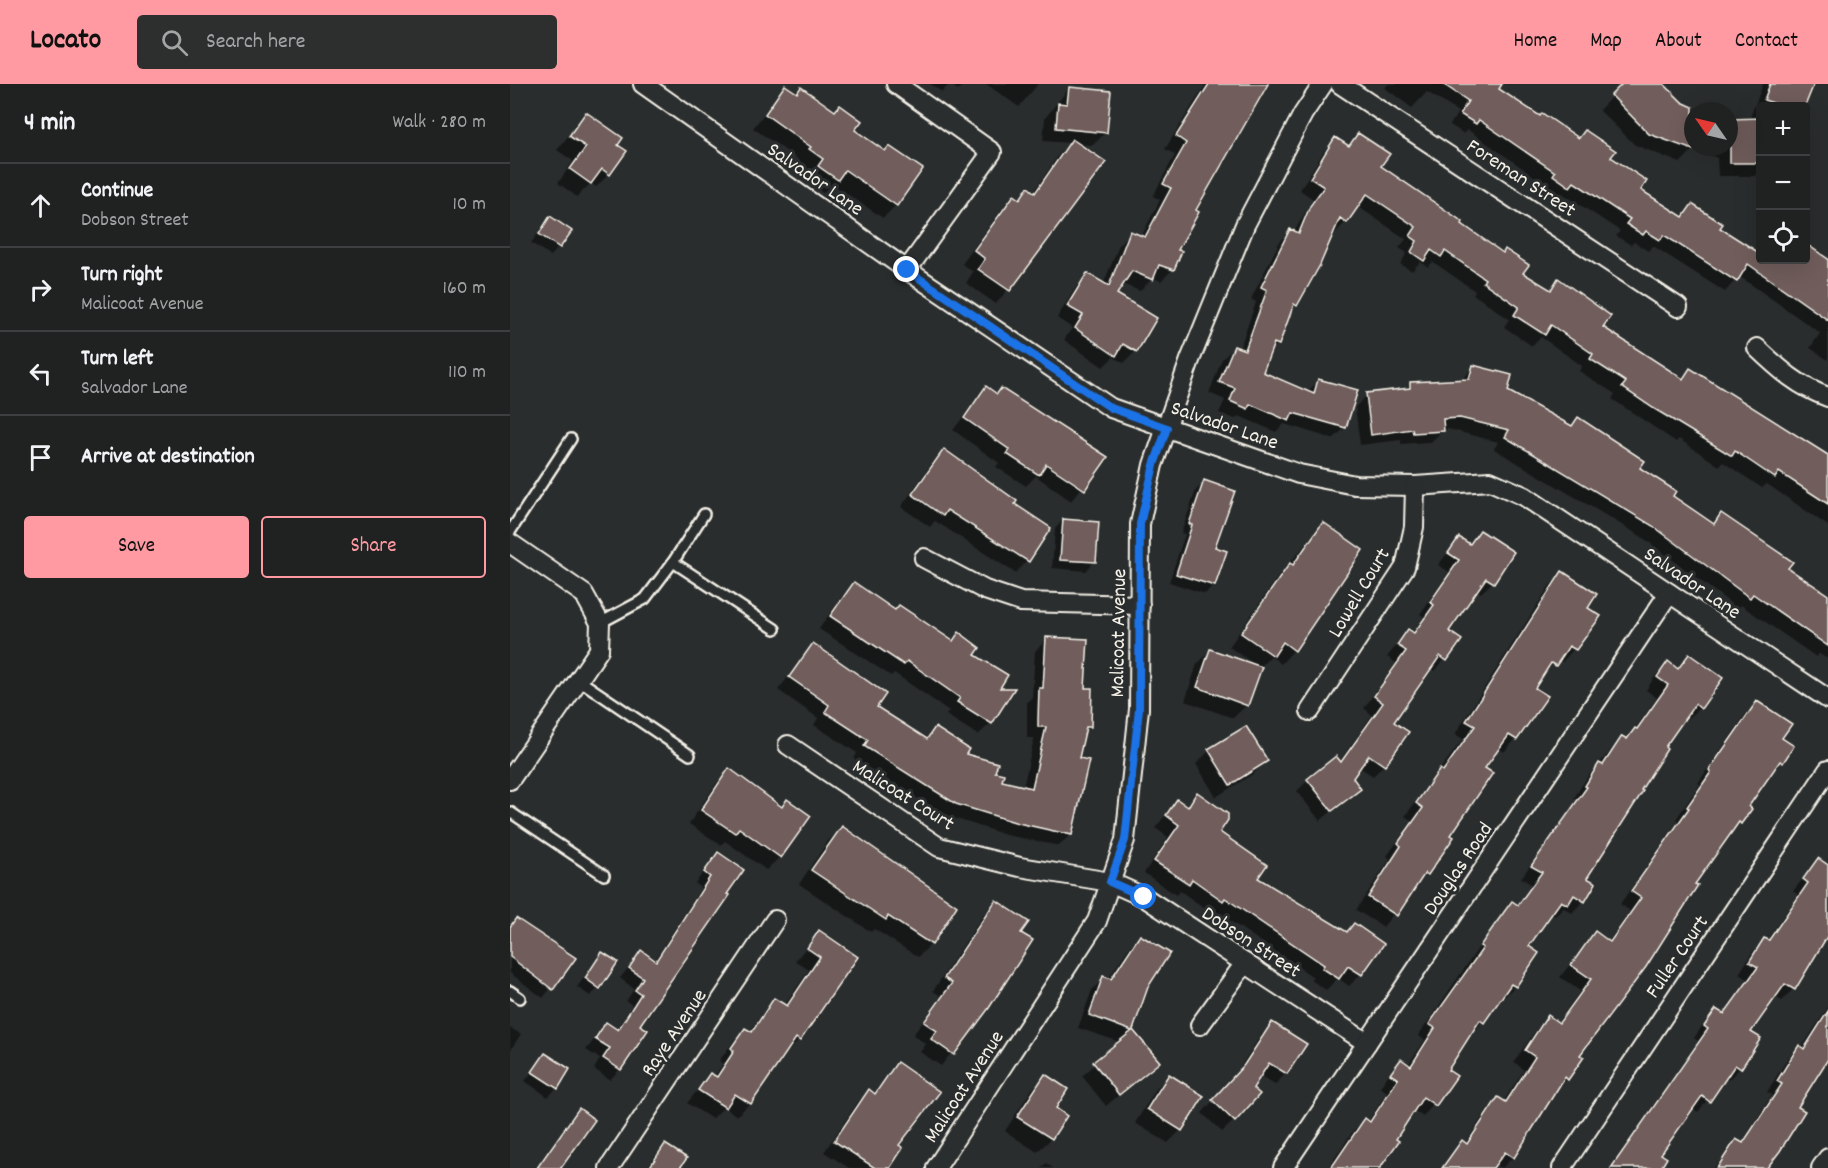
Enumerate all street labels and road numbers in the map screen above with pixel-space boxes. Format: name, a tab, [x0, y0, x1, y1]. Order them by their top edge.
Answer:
street label: Foreman Street	[1460, 133, 1581, 226]
street label: Salvador Lane	[760, 136, 869, 225]
street label: Salvador Lane	[1166, 394, 1282, 459]
street label: Salvador Lane	[1637, 541, 1746, 628]
street label: Lowell Court	[1322, 543, 1399, 644]
street label: Malicoat Avenue	[1104, 568, 1136, 698]
street label: Malicoat Court	[845, 753, 960, 840]
street label: Douglas Road	[1417, 817, 1502, 922]
street label: Dobson Street	[1195, 900, 1306, 987]
street label: Fuller Court	[1640, 910, 1717, 1005]
street label: Raye Avenue	[635, 984, 716, 1084]
street label: Malicoat Avenue	[918, 1026, 1013, 1150]

